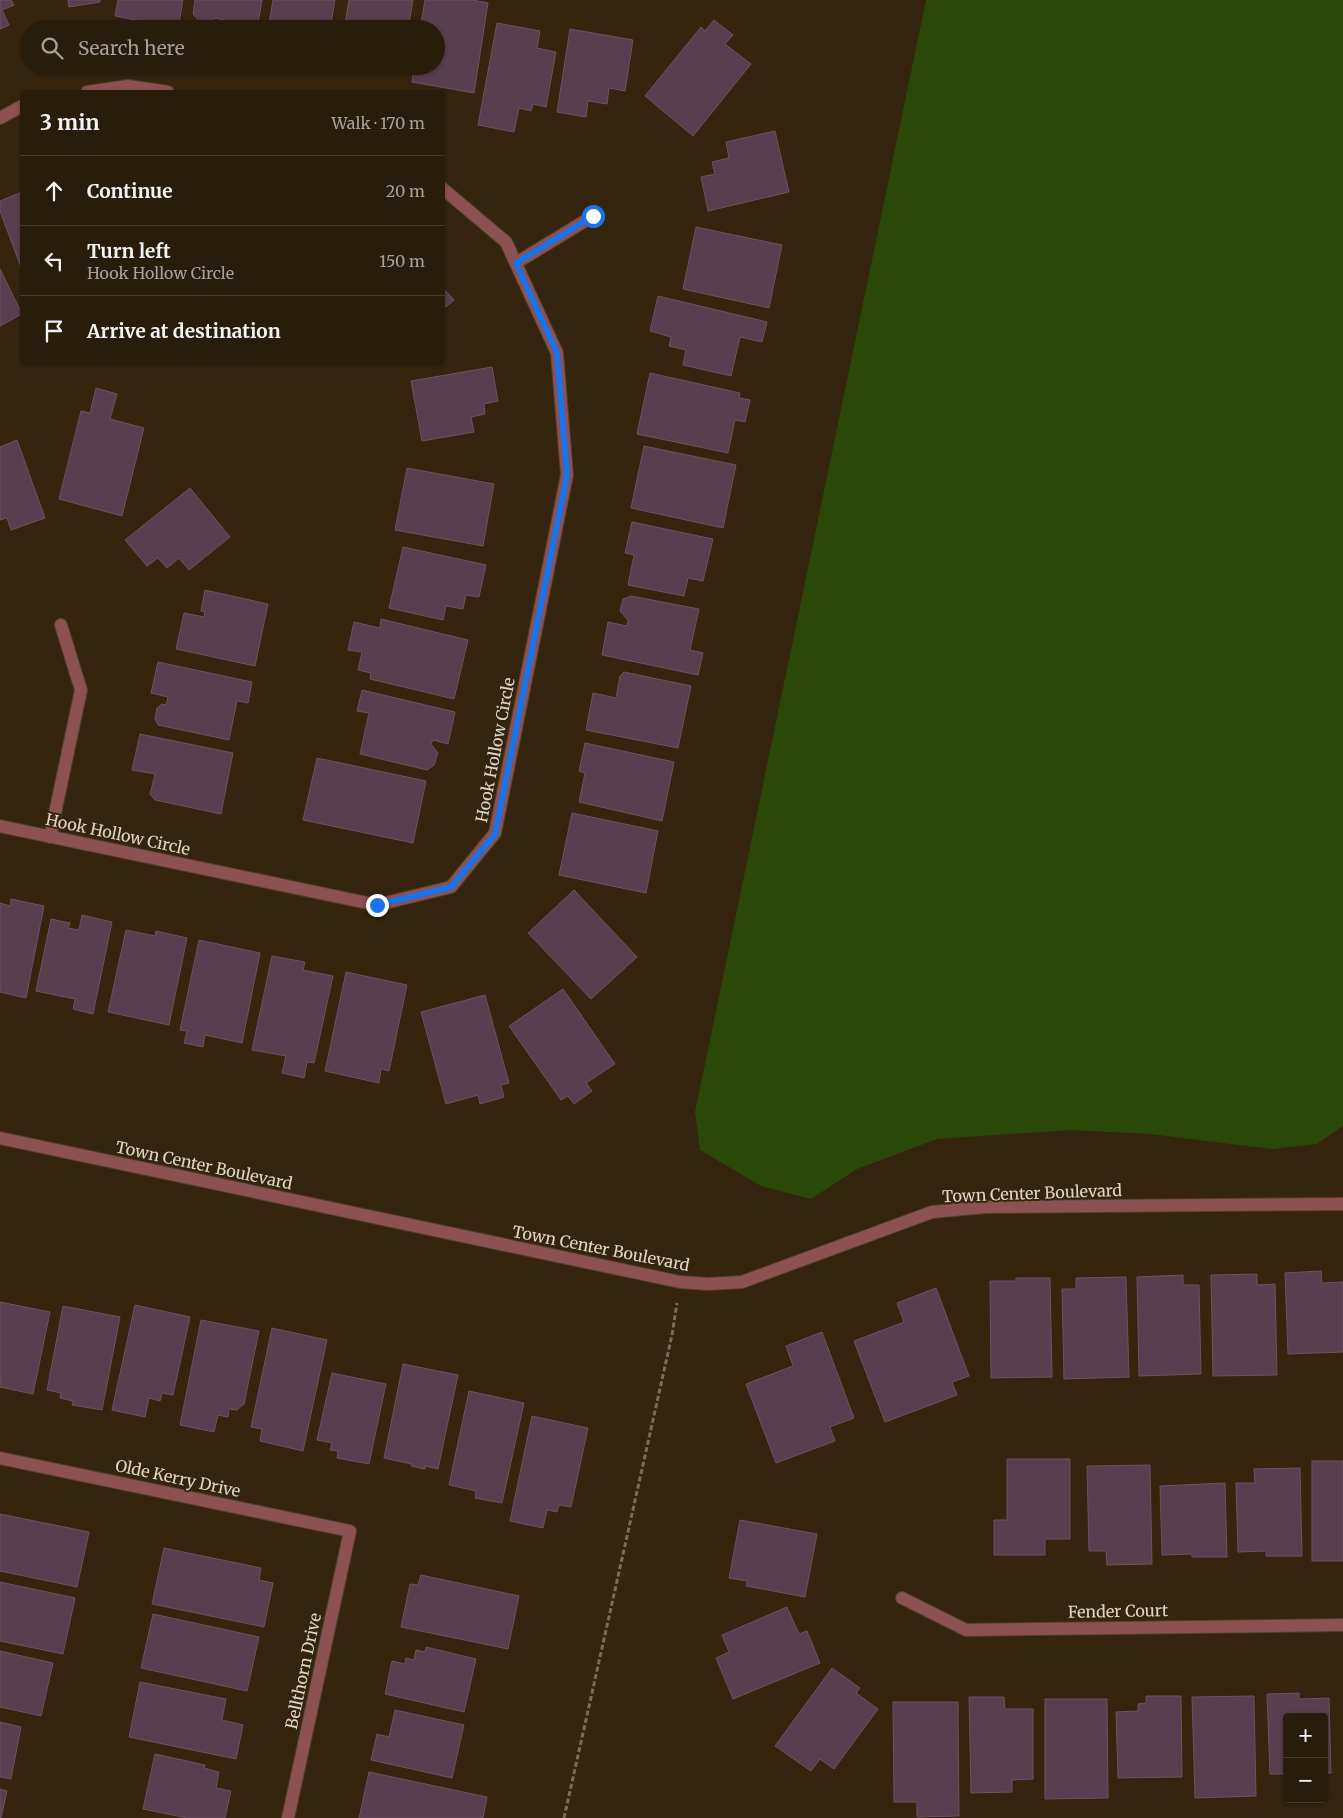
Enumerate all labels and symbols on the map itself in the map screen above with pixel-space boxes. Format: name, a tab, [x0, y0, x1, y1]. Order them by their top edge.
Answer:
route start	[582, 205, 605, 228]
street label: Hook Hollow Circle	[471, 676, 519, 824]
street label: Hook Hollow Circle	[44, 809, 192, 859]
route end	[366, 894, 389, 917]
street label: Town Center Boulevard	[114, 1137, 294, 1194]
street label: Town Center Boulevard	[942, 1180, 1123, 1206]
street label: Town Center Boulevard	[511, 1221, 692, 1275]
street label: Olde Kerry Drive	[114, 1455, 242, 1501]
street label: Fender Court	[1068, 1600, 1169, 1622]
street label: Bellthorn Drive	[281, 1611, 325, 1731]

